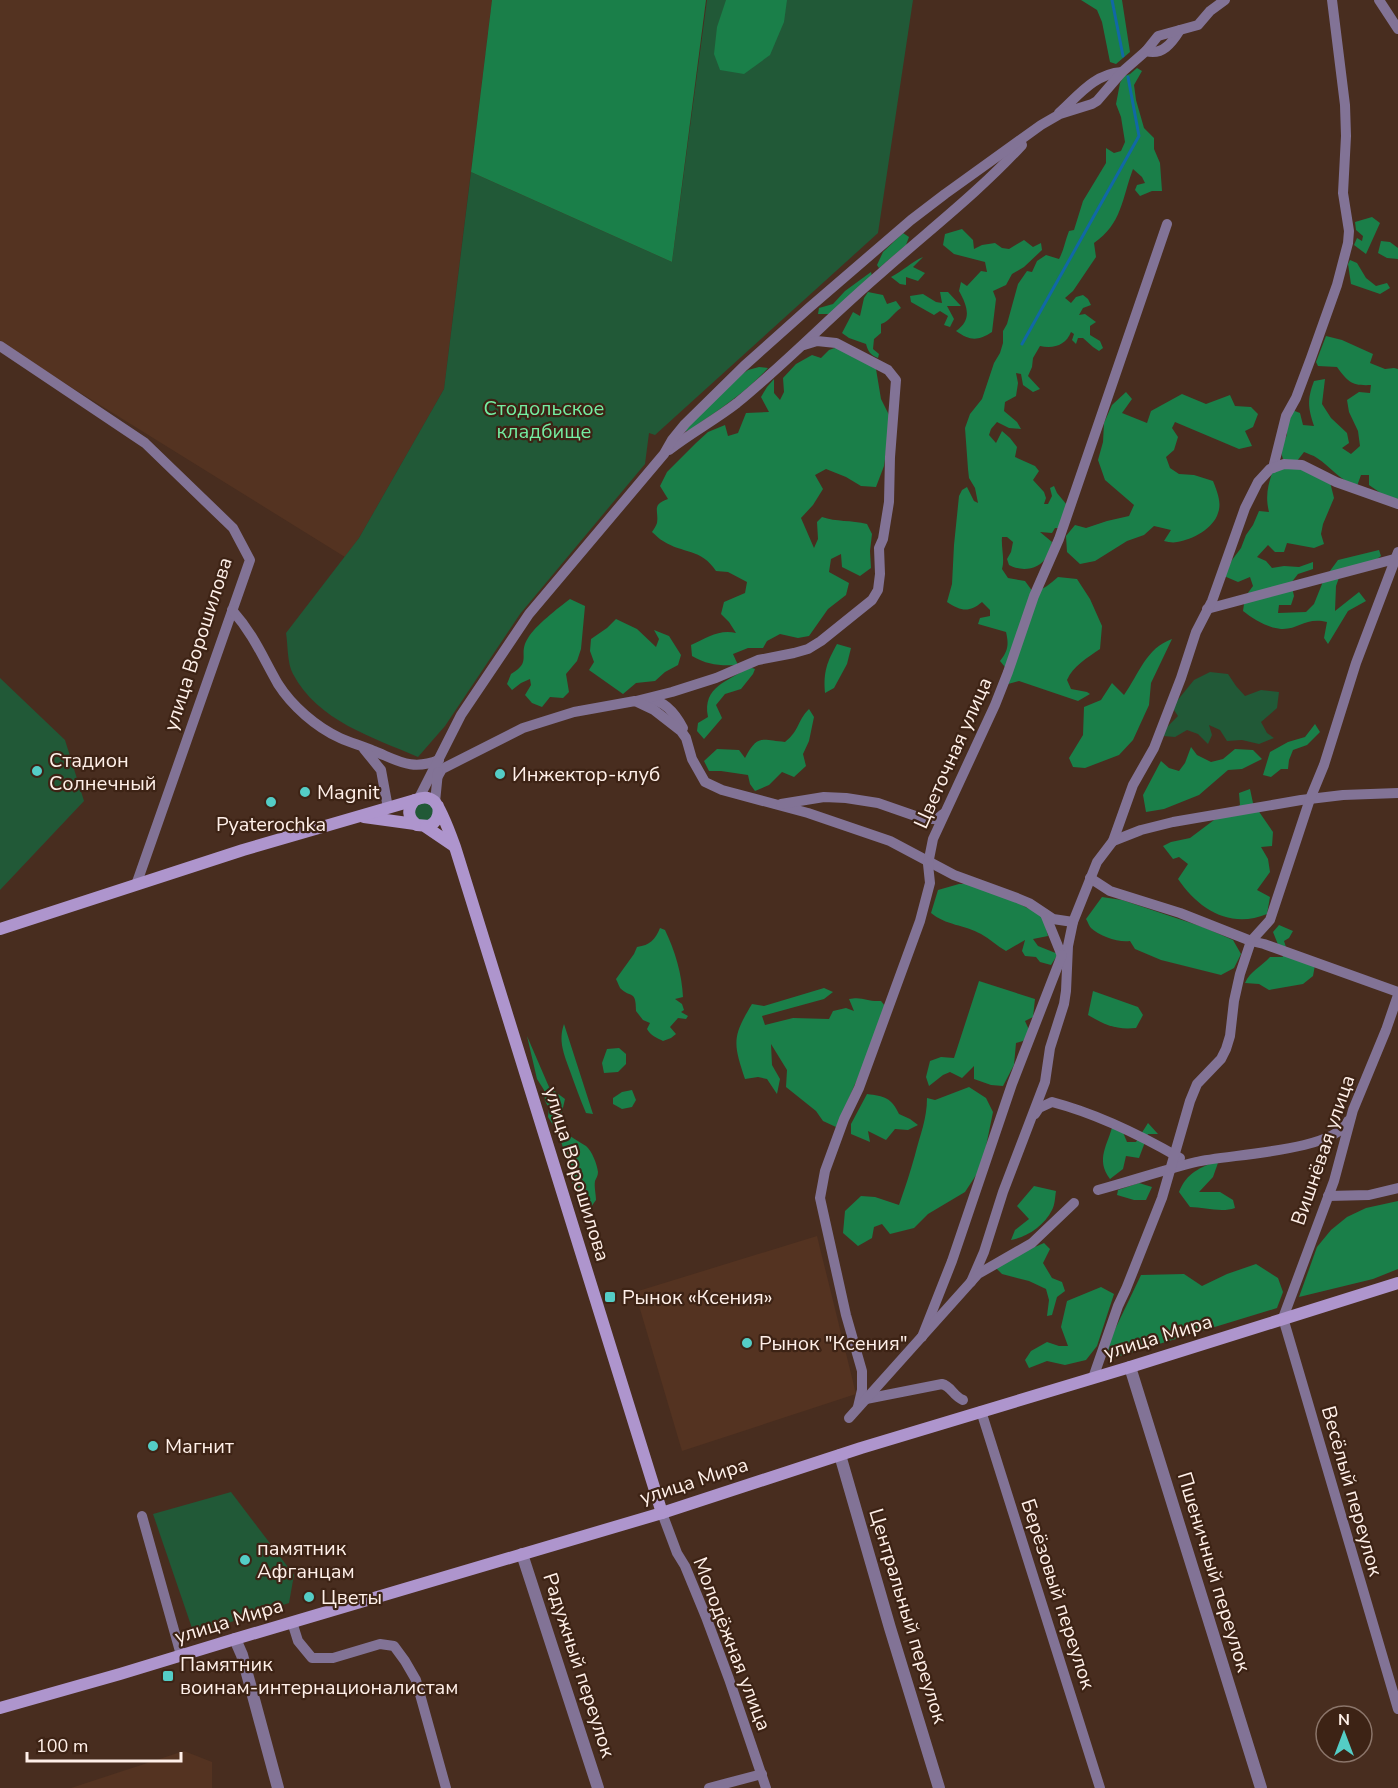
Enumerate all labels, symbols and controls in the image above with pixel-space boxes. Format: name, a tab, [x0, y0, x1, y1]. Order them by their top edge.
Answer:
park label: Стодольское кладбище	[484, 395, 604, 445]
street label: улица Ворошилова	[157, 554, 239, 734]
street label: Цветочная улица	[908, 673, 998, 833]
place label: Стадион Солнечный	[49, 747, 157, 797]
place label: Инжектор-клуб	[512, 761, 660, 788]
marker: Стадион Солнечный	[30, 764, 44, 778]
marker: Инжектор-клуб	[493, 767, 507, 781]
place label: Magnit	[317, 779, 380, 806]
marker: Magnit	[298, 785, 312, 799]
marker: Pyaterochka	[264, 795, 278, 809]
place label: Pyaterochka	[216, 811, 326, 838]
street label: Вишнёвая улица	[1285, 1071, 1361, 1229]
street label: улица Ворошилова	[538, 1083, 616, 1265]
place label: Рынок «Ксения»	[622, 1284, 773, 1311]
marker: Рынок «Ксения»	[603, 1290, 617, 1304]
street label: улица Мира	[1100, 1308, 1216, 1366]
place label: Рынок "Ксения"	[759, 1330, 908, 1357]
marker: Рынок "Ксения"	[740, 1336, 754, 1350]
street label: Весёлый переулок	[1315, 1403, 1389, 1580]
place label: Магнит	[165, 1433, 234, 1460]
marker: Магнит	[146, 1439, 160, 1453]
street label: улица Мира	[636, 1451, 752, 1511]
street label: Пшеничный переулок	[1171, 1469, 1257, 1676]
street label: Берёзовый переулок	[1014, 1495, 1102, 1693]
street label: Центральный переулок	[862, 1505, 954, 1727]
place label: памятник Афганцам	[257, 1535, 355, 1585]
marker: памятник Афганцам	[238, 1553, 252, 1567]
street label: Молодёжная улица	[686, 1553, 778, 1735]
street label: Радужный переулок	[536, 1569, 622, 1761]
place label: Цветы	[321, 1584, 382, 1611]
marker: Цветы	[302, 1590, 316, 1604]
street label: улица Мира	[171, 1592, 287, 1650]
place label: Памятник воинам‐интернационалистам	[180, 1651, 459, 1701]
marker: Памятник воинам‐интернационалистам	[161, 1669, 175, 1683]
north arrow	[1314, 1704, 1374, 1764]
text: N	[1338, 1709, 1350, 1731]
scale bar	[27, 1725, 182, 1763]
text: 100 m	[36, 1734, 88, 1758]

